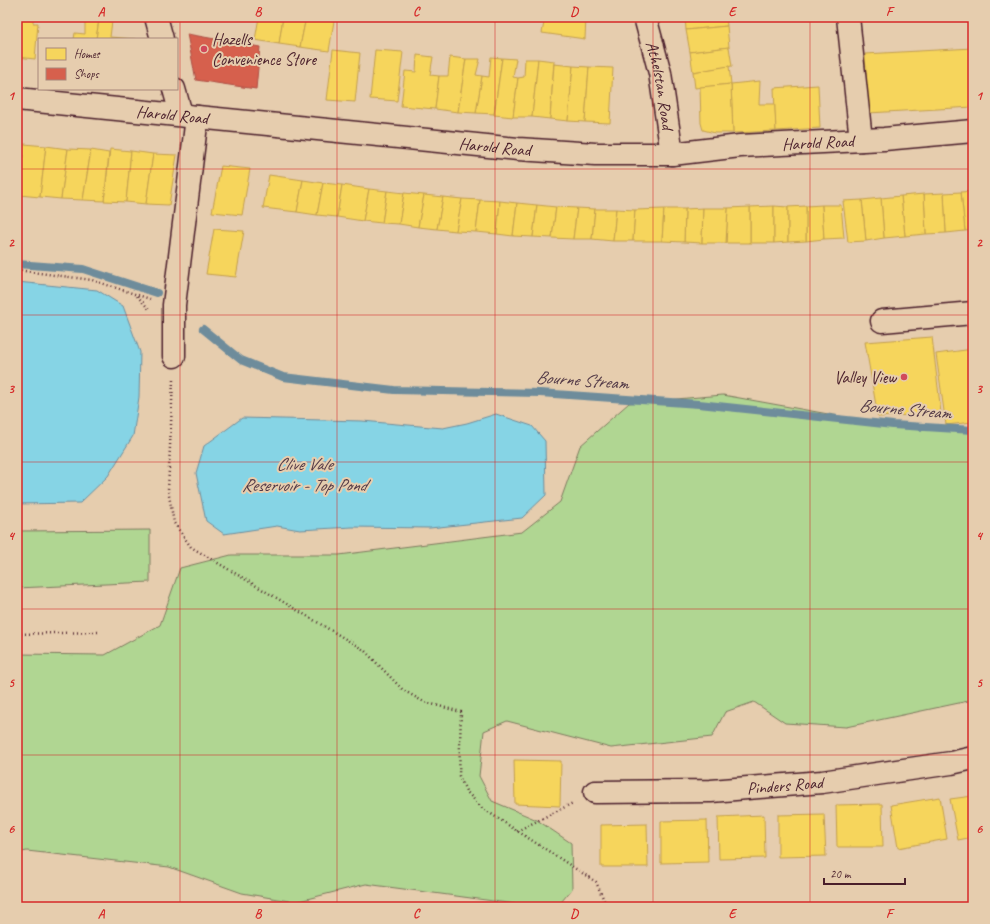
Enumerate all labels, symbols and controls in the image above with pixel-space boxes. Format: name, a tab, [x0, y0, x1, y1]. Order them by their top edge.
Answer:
text: A	[98, 4, 106, 20]
text: B	[255, 4, 263, 20]
text: C	[413, 4, 421, 20]
text: D	[570, 4, 579, 20]
text: E	[729, 4, 738, 20]
text: F	[886, 4, 895, 20]
place label: Hazells Convenience Store	[212, 29, 317, 70]
legend	[38, 38, 178, 90]
street label: Athelstan Road	[641, 39, 679, 133]
marker: Hazells Convenience Store	[199, 44, 209, 54]
text: Homes	[74, 46, 101, 62]
text: Shops	[74, 66, 99, 82]
text: 1	[8, 88, 16, 104]
text: 1	[976, 88, 984, 104]
street label: Harold Road	[135, 100, 211, 129]
street label: Harold Road	[781, 130, 857, 154]
street label: Harold Road	[458, 133, 533, 160]
text: 2	[8, 235, 15, 251]
text: 2	[976, 235, 983, 251]
water label: Bourne Stream	[535, 366, 631, 394]
place label: Valley View	[834, 367, 897, 388]
marker: Valley View	[899, 372, 909, 382]
text: 3	[8, 381, 15, 397]
text: 3	[976, 381, 983, 397]
water label: Bourne Stream	[858, 394, 954, 424]
water label: Clive Vale Reservoir - Top Pond	[242, 453, 372, 496]
text: 4	[8, 528, 16, 544]
text: 4	[976, 528, 984, 544]
text: 5	[8, 675, 15, 691]
text: 5	[976, 675, 983, 691]
street label: Pinders Road	[746, 771, 827, 799]
text: 6	[8, 821, 15, 837]
text: 6	[976, 821, 983, 837]
scale bar	[824, 860, 905, 886]
text: 20 m	[830, 866, 852, 882]
text: A	[98, 906, 106, 922]
text: B	[255, 906, 263, 922]
text: C	[413, 906, 421, 922]
text: D	[570, 906, 579, 922]
text: E	[729, 906, 738, 922]
text: F	[886, 906, 895, 922]

